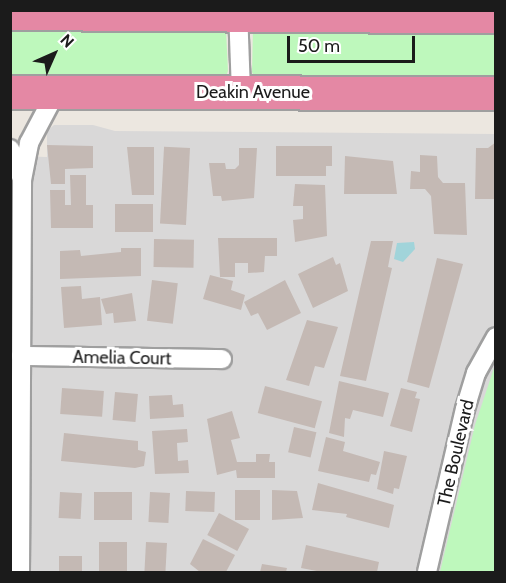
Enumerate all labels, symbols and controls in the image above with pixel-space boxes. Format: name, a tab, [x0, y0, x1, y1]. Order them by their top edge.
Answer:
north arrow	[24, 24, 84, 84]
scale bar	[290, 24, 418, 62]
text: N	[56, 30, 78, 52]
text: 50 m	[298, 35, 340, 57]
street label: Deakin Avenue	[196, 81, 310, 103]
street label: Amelia Court	[72, 346, 172, 370]
street label: The Boulevard	[433, 398, 479, 508]

